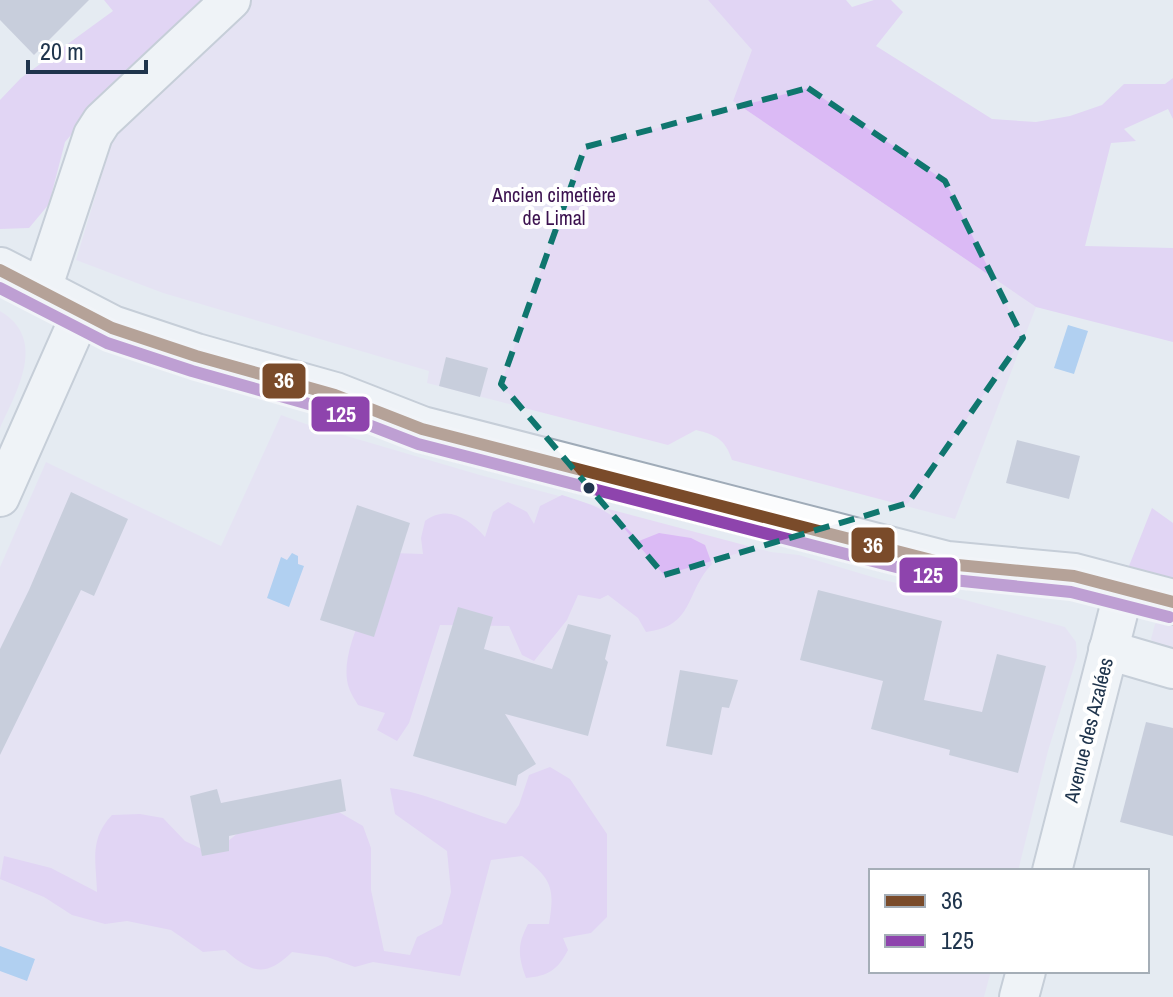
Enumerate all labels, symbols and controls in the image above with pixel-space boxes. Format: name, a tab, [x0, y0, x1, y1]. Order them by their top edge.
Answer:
scale bar	[28, 24, 146, 74]
text: 20 m	[40, 35, 84, 67]
park label: Ancien cimetière de Limal	[491, 181, 616, 231]
line badge: 36	[261, 362, 307, 400]
text: 36	[274, 365, 294, 395]
line badge: 125	[310, 395, 371, 433]
text: 125	[326, 399, 356, 429]
unlabelled marker	[581, 480, 597, 496]
line badge: 36	[850, 526, 896, 564]
text: 36	[863, 530, 883, 560]
line badge: 125	[898, 556, 959, 594]
text: 125	[913, 560, 943, 590]
street label: Avenue des Azalées	[1057, 655, 1119, 806]
legend	[869, 869, 1149, 973]
text: 36	[941, 884, 963, 916]
text: 125	[941, 924, 974, 956]

